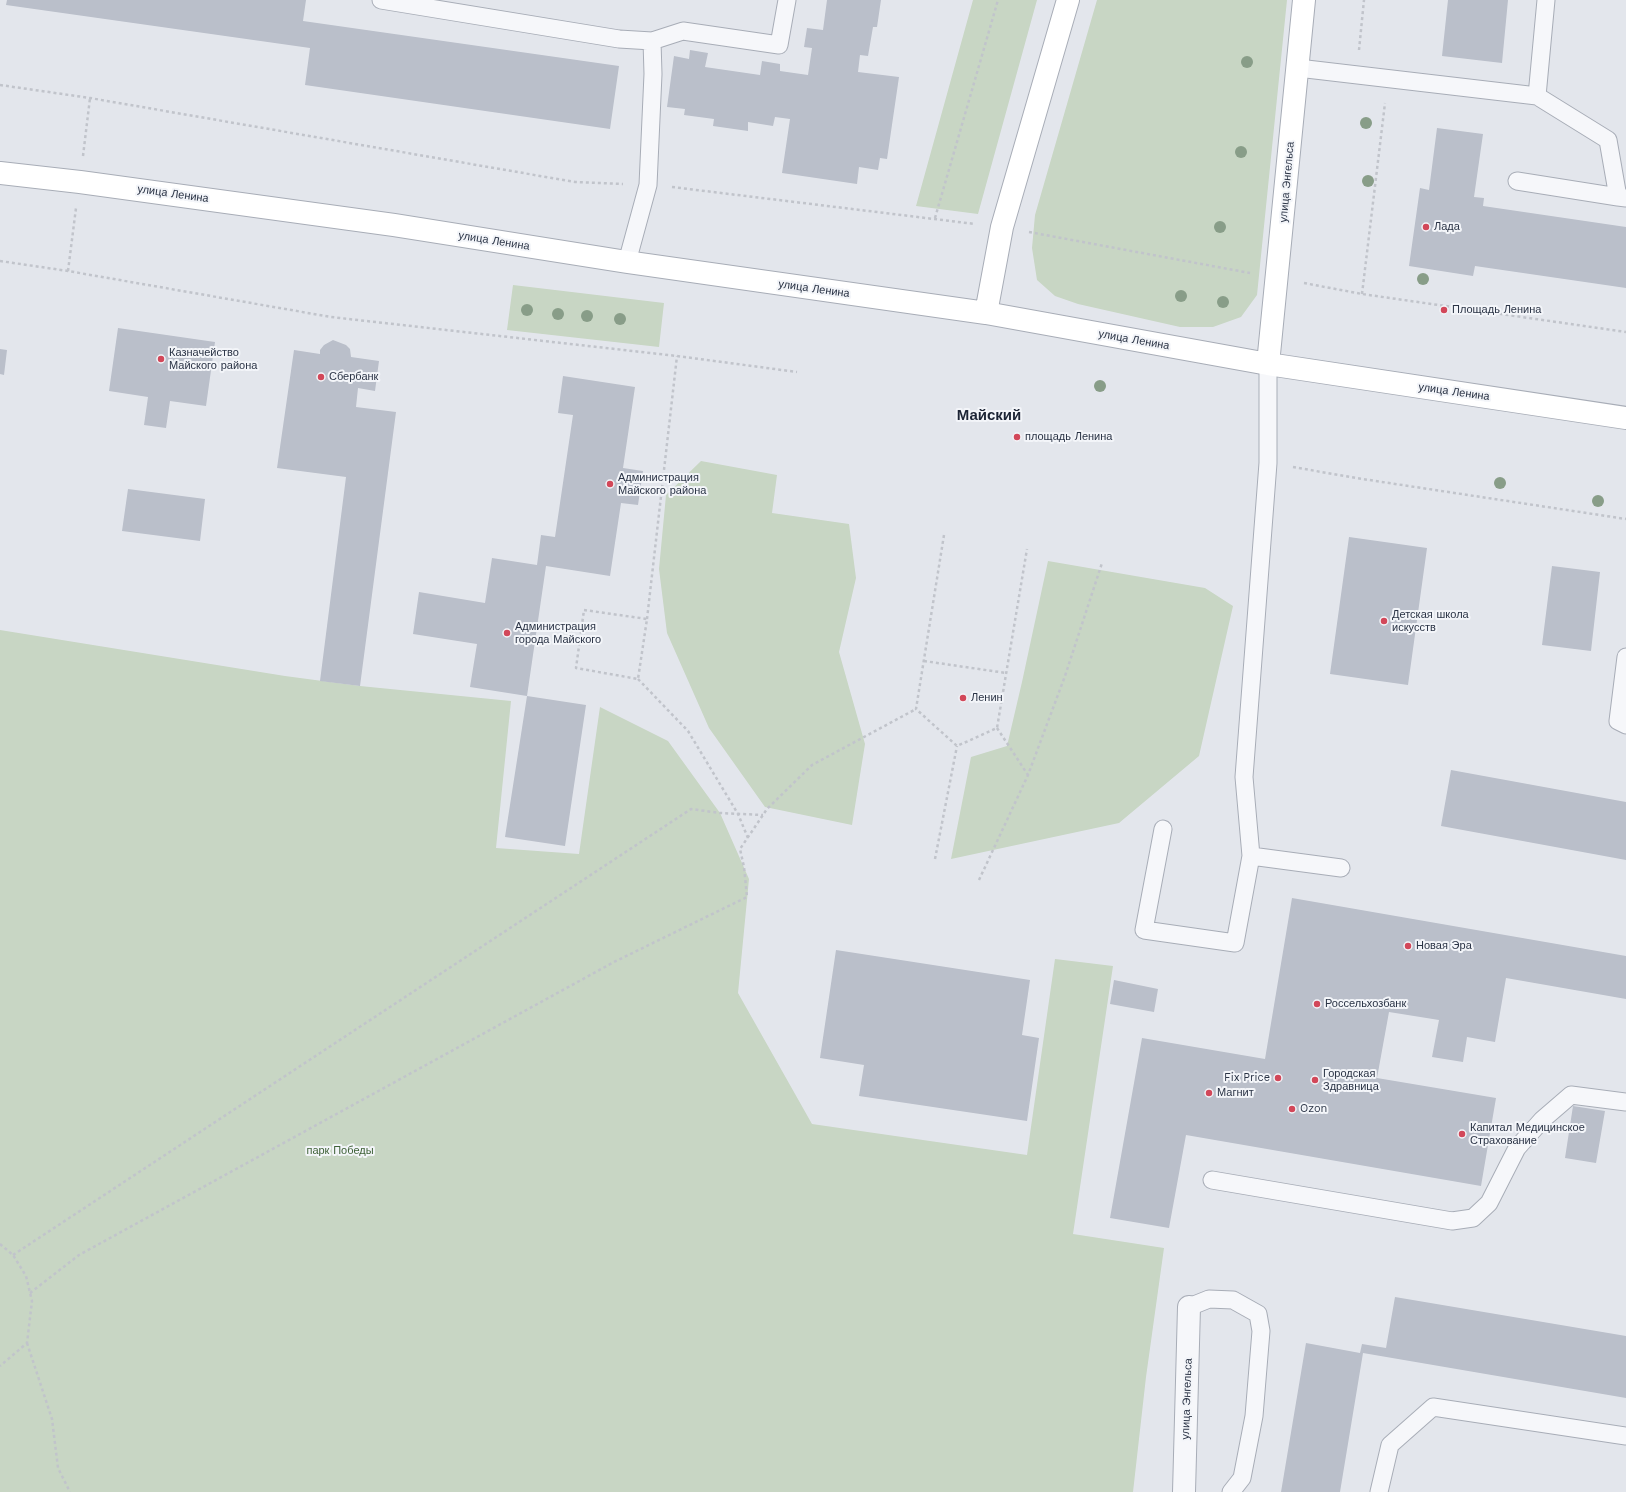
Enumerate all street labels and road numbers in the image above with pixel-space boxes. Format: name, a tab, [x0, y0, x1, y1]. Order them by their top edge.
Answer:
street label: улица Энгельса	[1277, 141, 1297, 223]
street label: улица Ленина	[137, 182, 209, 206]
street label: улица Ленина	[458, 229, 530, 253]
street label: улица Ленина	[778, 277, 850, 301]
street label: улица Ленина	[1098, 327, 1170, 353]
street label: улица Ленина	[1418, 380, 1490, 404]
street label: улица Энгельса	[1179, 1358, 1195, 1440]

